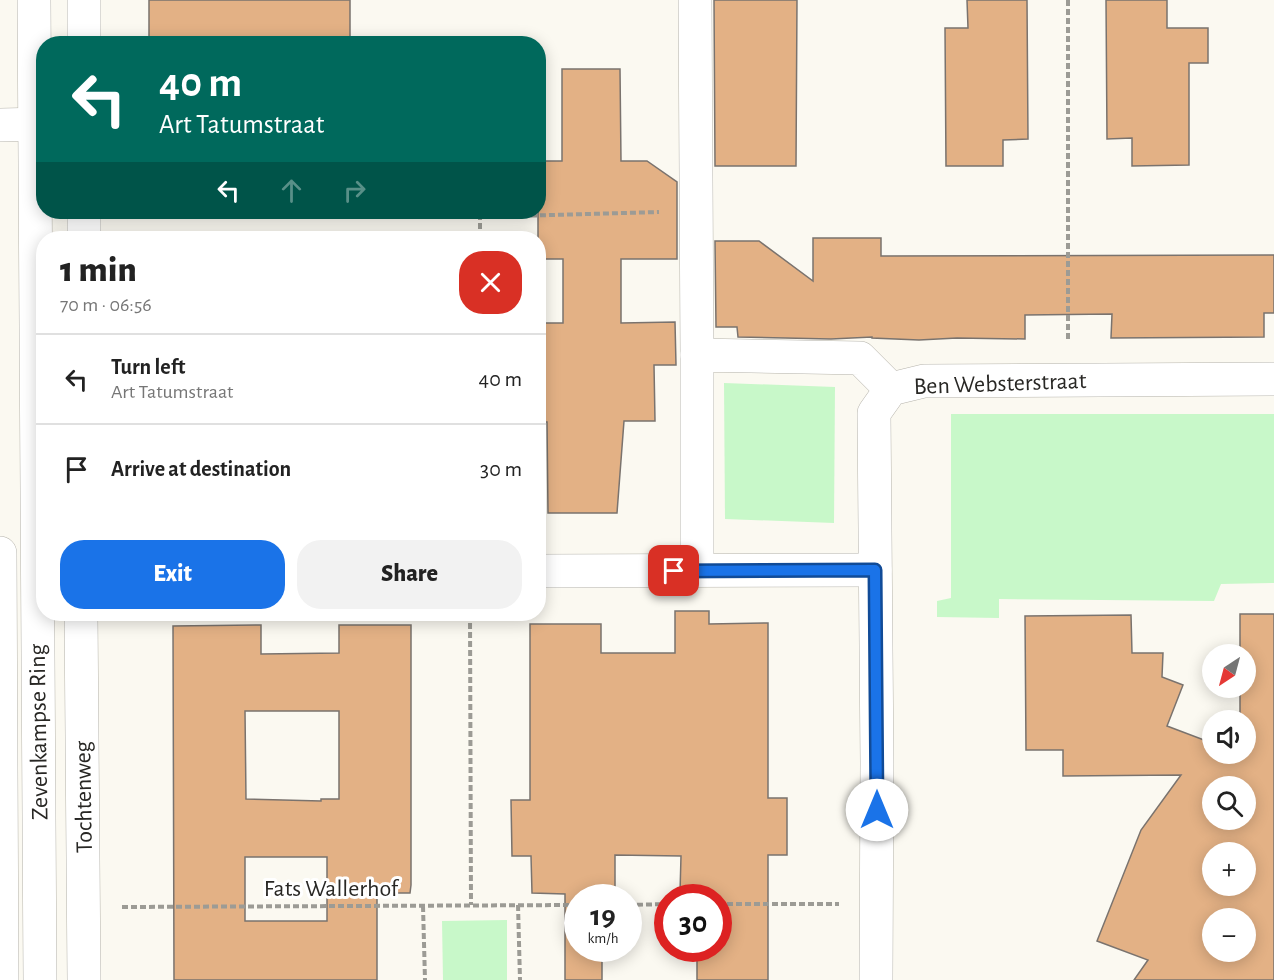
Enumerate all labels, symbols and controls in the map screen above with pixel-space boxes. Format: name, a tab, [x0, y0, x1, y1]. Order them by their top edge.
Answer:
icon: left	[60, 60, 138, 138]
text: 40 m	[159, 62, 242, 104]
text: Art Tatumstraat	[159, 111, 324, 138]
icon: left	[212, 174, 245, 207]
icon: ahead	[275, 174, 308, 207]
icon: right	[338, 174, 371, 207]
button: close	[459, 251, 522, 314]
text: 1 min	[60, 252, 137, 288]
text: 70 m · 06:56	[60, 295, 152, 315]
text: Turn left	[111, 356, 185, 378]
icon: left	[60, 363, 93, 396]
text: 40 m	[479, 368, 522, 390]
street label: Ben Websterstraat	[913, 369, 1087, 399]
text: Art Tatumstraat	[111, 382, 234, 402]
icon: arrive	[60, 453, 93, 486]
text: Arrive at destination	[111, 458, 291, 480]
text: 30 m	[480, 458, 522, 480]
button: Exit	[60, 540, 285, 609]
button: Share	[297, 540, 522, 609]
pin	[648, 545, 699, 596]
icon: arrive	[657, 554, 690, 587]
street label: Zevenkampse Ring	[25, 643, 53, 820]
north arrow	[1202, 644, 1256, 698]
map controls	[1202, 644, 1256, 962]
button: sound	[1202, 710, 1256, 764]
street label: Tochtenweg	[71, 740, 97, 853]
button: search	[1202, 776, 1256, 830]
position arrow	[845, 778, 909, 842]
button: +	[1202, 842, 1256, 896]
street label: Fats Wallerhof	[264, 877, 400, 901]
speed limit sign: 30	[654, 884, 732, 962]
text: 19	[590, 901, 616, 931]
button: −	[1202, 908, 1256, 962]
text: km/h	[588, 931, 618, 946]

